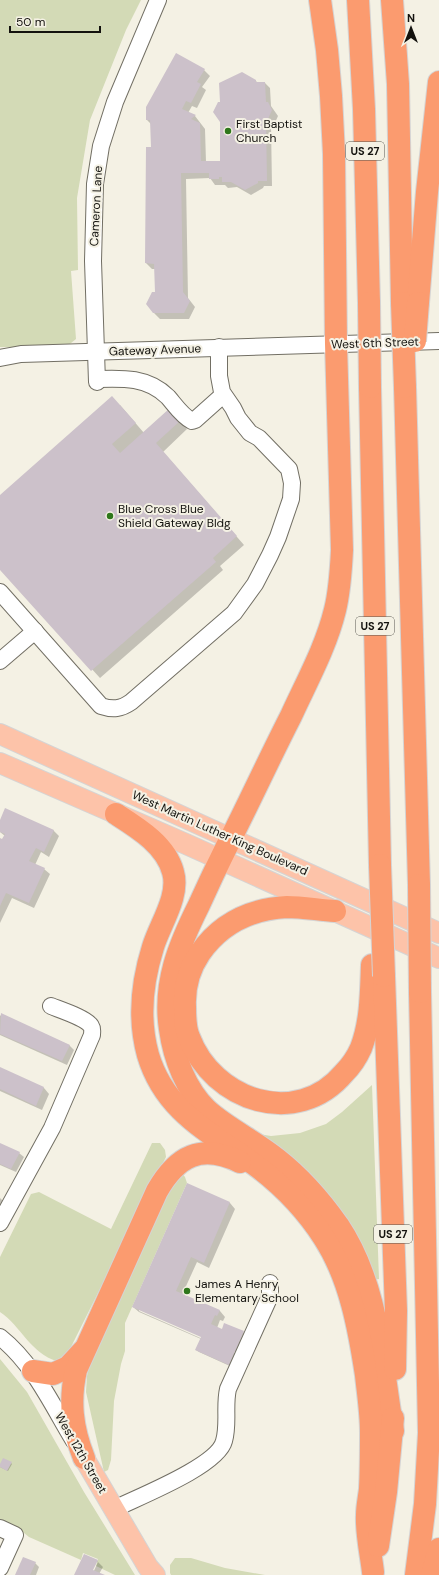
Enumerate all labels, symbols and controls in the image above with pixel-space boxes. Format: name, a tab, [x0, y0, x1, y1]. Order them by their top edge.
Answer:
scale bar	[10, 8, 100, 34]
north arrow	[391, 8, 431, 48]
text: N	[407, 11, 415, 25]
text: 50 m	[16, 14, 45, 30]
place label: First Baptist Church	[236, 116, 303, 146]
marker: First Baptist Church	[223, 126, 233, 136]
road number: US 27	[346, 142, 384, 160]
street label: Cameron Lane	[86, 165, 106, 247]
street label: West 6th Street	[331, 333, 419, 353]
street label: Gateway Avenue	[108, 340, 202, 360]
place label: Blue Cross Blue Shield Gateway Bldg	[118, 501, 231, 531]
marker: Blue Cross Blue Shield Gateway Bldg	[105, 511, 115, 521]
road number: US 27	[356, 617, 394, 635]
street label: West Martin Luther King Boulevard	[130, 787, 310, 879]
road number: US 27	[374, 1225, 412, 1243]
place label: James A Henry Elementary School	[195, 1276, 299, 1306]
marker: James A Henry Elementary School	[182, 1286, 192, 1296]
street label: West 12th Street	[51, 1410, 111, 1497]

